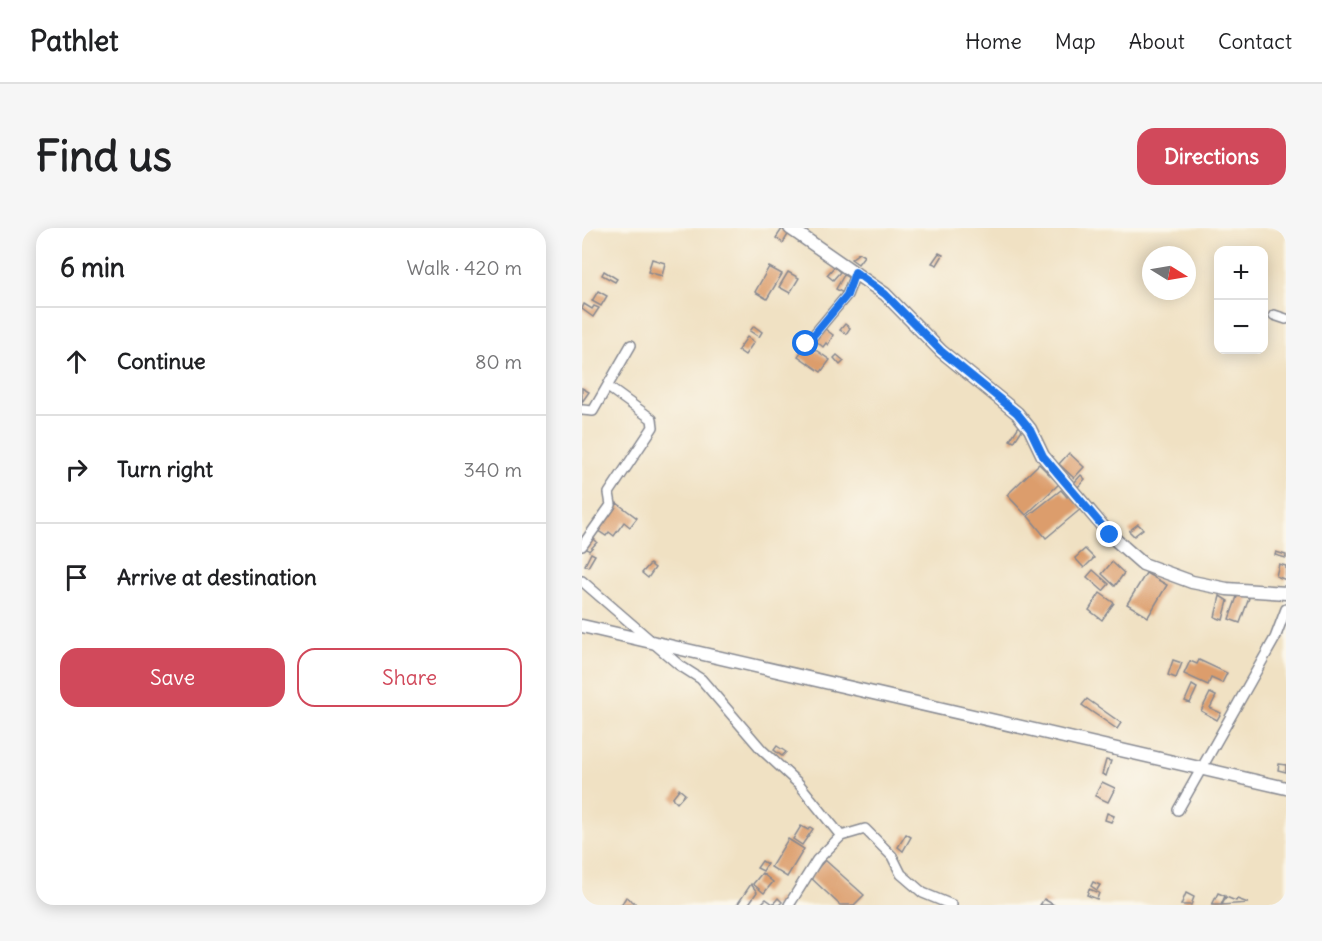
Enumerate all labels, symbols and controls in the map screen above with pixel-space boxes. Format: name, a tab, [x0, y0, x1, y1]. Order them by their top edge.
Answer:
text: Pathlet	[30, 23, 119, 59]
text: Home	[965, 28, 1022, 55]
text: Map	[1055, 28, 1096, 55]
text: About	[1129, 28, 1185, 55]
text: Contact	[1218, 28, 1292, 55]
button: Directions	[1137, 128, 1286, 185]
text: Find us	[36, 130, 172, 182]
north arrow	[1142, 246, 1196, 300]
map controls	[1214, 246, 1268, 354]
button: +	[1214, 246, 1268, 300]
text: 6 min	[60, 251, 125, 284]
text: Walk · 420 m	[406, 255, 522, 280]
button: −	[1214, 300, 1268, 354]
route start	[792, 330, 818, 356]
icon: ahead	[60, 345, 93, 378]
text: Continue	[117, 347, 206, 375]
text: 80 m	[475, 349, 522, 374]
icon: right	[60, 453, 93, 486]
text: Turn right	[117, 455, 213, 483]
text: 340 m	[464, 457, 522, 482]
route end	[1096, 521, 1122, 547]
icon: arrive	[60, 561, 93, 594]
text: Arrive at destination	[117, 563, 317, 591]
button: Save	[60, 648, 285, 707]
button: Share	[297, 648, 522, 707]

